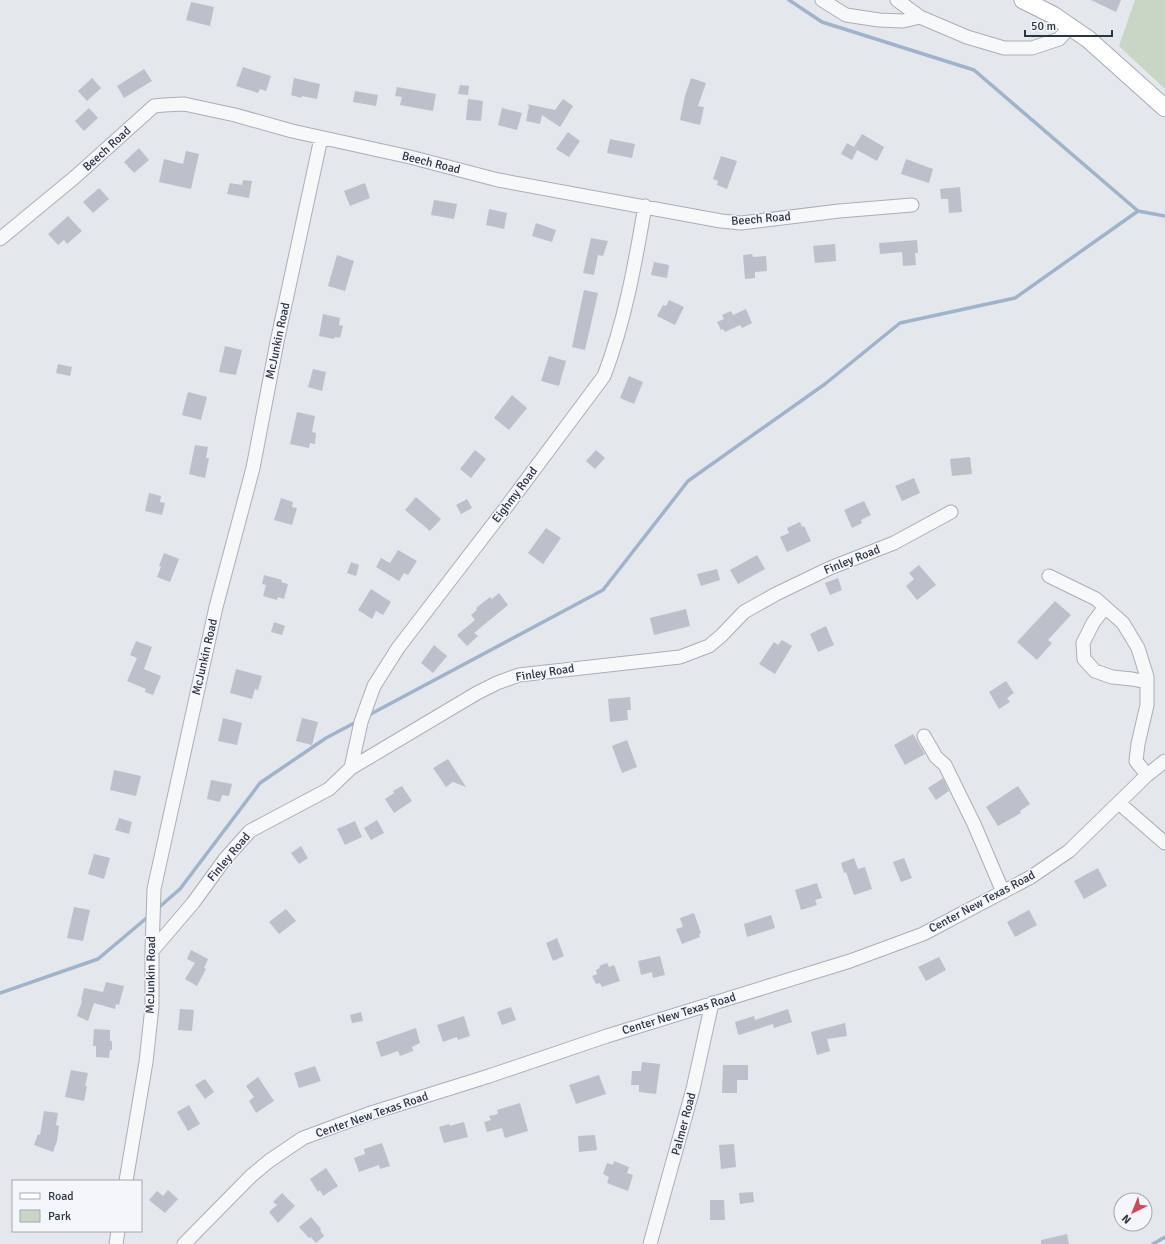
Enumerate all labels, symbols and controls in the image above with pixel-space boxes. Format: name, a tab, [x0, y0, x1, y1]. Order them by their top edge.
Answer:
scale bar	[1025, 12, 1112, 38]
text: 50 m	[1031, 19, 1056, 34]
street label: Beech Road	[80, 123, 134, 175]
street label: Beech Road	[400, 148, 462, 178]
street label: Beech Road	[731, 209, 791, 229]
street label: McJunkin Road	[263, 301, 293, 381]
street label: Eighmy Road	[489, 464, 541, 526]
street label: Finley Road	[822, 542, 882, 578]
street label: McJunkin Road	[189, 617, 221, 697]
street label: Finley Road	[515, 661, 575, 685]
street label: Finley Road	[204, 829, 254, 885]
street label: Center New Texas Road	[926, 868, 1038, 936]
street label: McJunkin Road	[143, 936, 159, 1014]
street label: Center New Texas Road	[620, 990, 738, 1038]
street label: Center New Texas Road	[314, 1089, 430, 1141]
street label: Palmer Road	[668, 1091, 700, 1157]
legend	[12, 1180, 142, 1232]
text: Road	[48, 1189, 74, 1204]
north arrow	[1113, 1192, 1153, 1232]
text: Park	[48, 1209, 71, 1224]
text: N	[1119, 1212, 1134, 1226]

